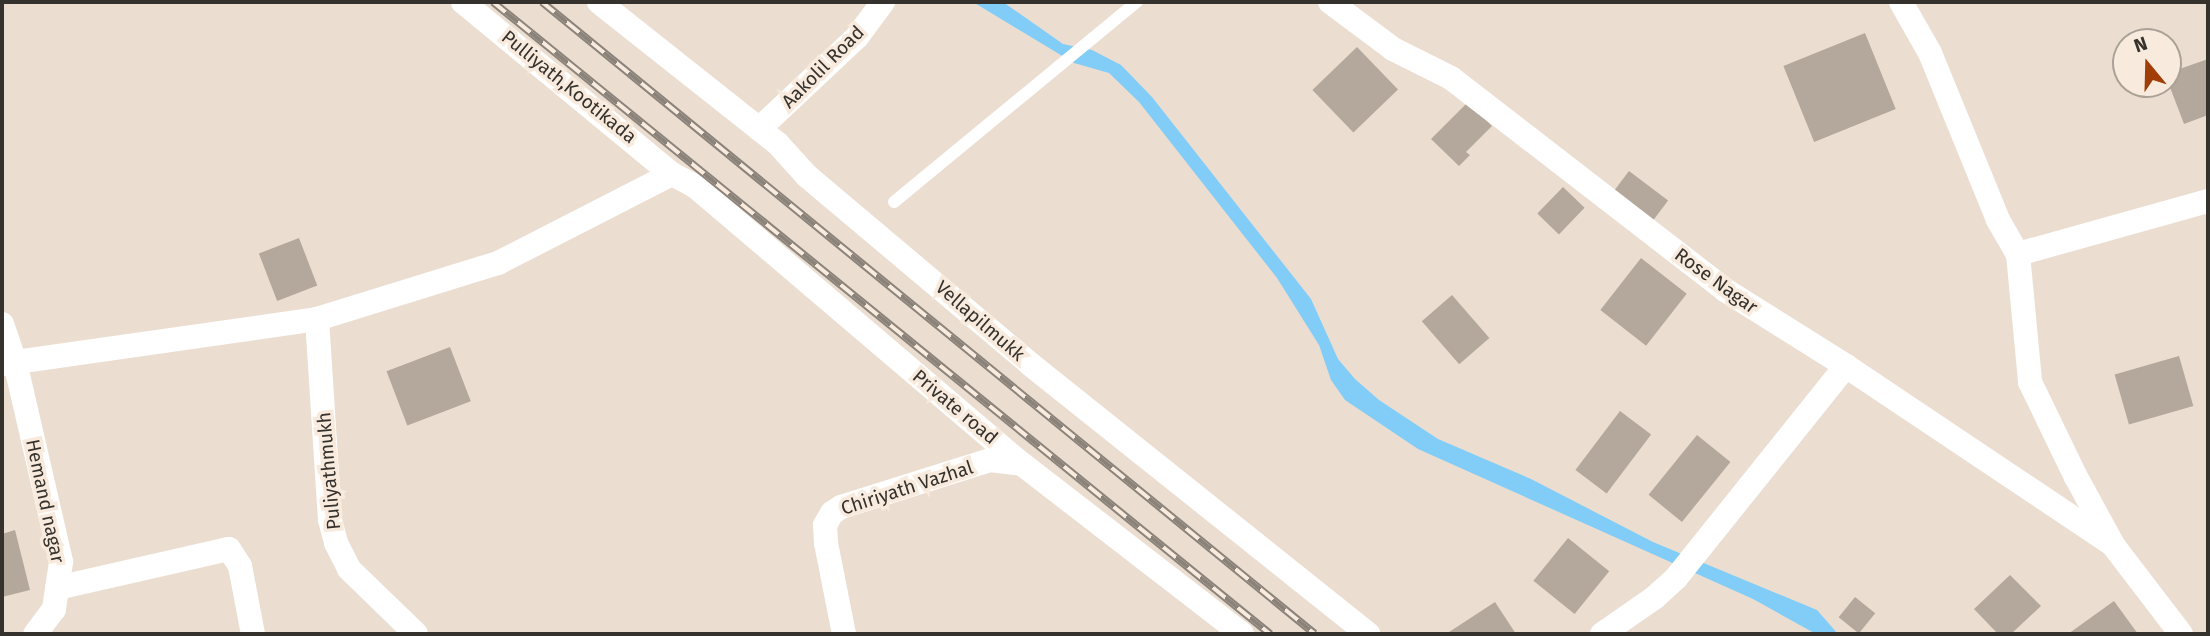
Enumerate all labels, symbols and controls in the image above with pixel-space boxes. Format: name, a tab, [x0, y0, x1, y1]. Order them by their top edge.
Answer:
street label: Aakolil Road	[777, 21, 869, 113]
street label: Pulliyath,Kootikada	[497, 26, 641, 148]
north arrow	[2112, 28, 2182, 98]
text: N	[2131, 32, 2150, 57]
street label: Rose Nagar	[1670, 243, 1762, 319]
street label: Vellapilmukk	[931, 276, 1029, 366]
street label: Private road	[908, 365, 1002, 449]
street label: Puliyathmukh	[312, 411, 346, 531]
street label: Hemand nagar	[21, 437, 69, 565]
street label: Chiriyath Vazhal	[838, 456, 976, 520]

